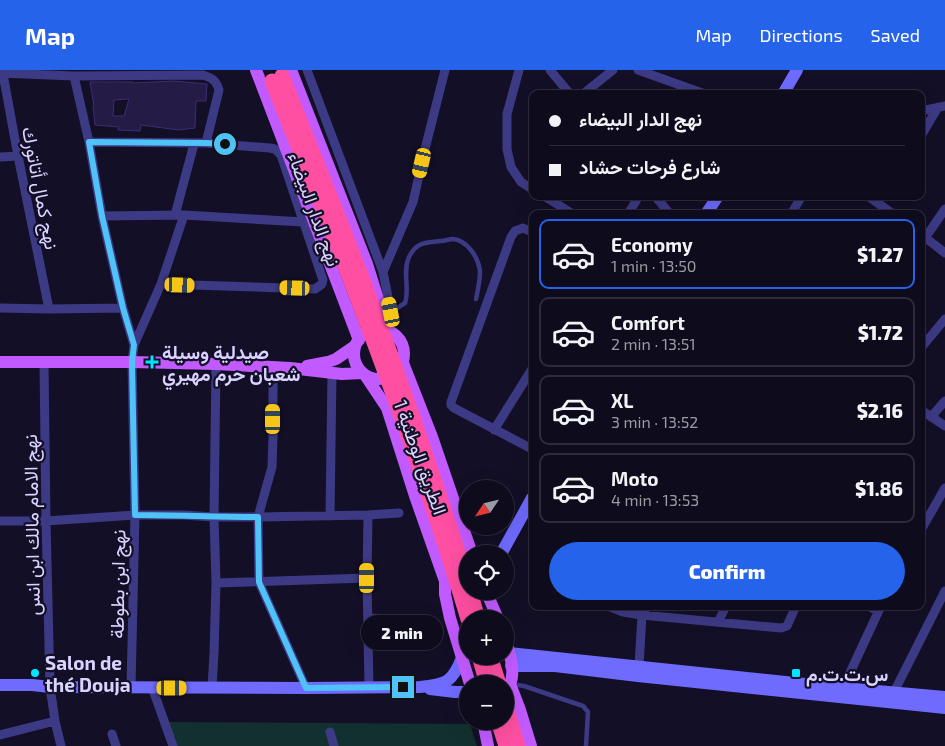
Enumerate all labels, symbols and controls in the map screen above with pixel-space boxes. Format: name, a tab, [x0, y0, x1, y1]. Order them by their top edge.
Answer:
text: Map	[25, 21, 75, 50]
text: Map	[695, 24, 732, 46]
text: Directions	[760, 24, 843, 46]
text: Saved	[871, 24, 920, 46]
text: نهج الدار البيضاء	[579, 107, 702, 130]
street label: نهج كمال أتاتورك	[15, 125, 64, 252]
route start	[214, 133, 236, 155]
car	[411, 147, 432, 179]
street label: نهج الدار البيضاء	[281, 149, 346, 270]
text: شارع فرحات حشاد	[579, 155, 720, 178]
icon: car	[551, 232, 596, 277]
text: Economy	[611, 233, 693, 256]
text: $1.27	[857, 243, 903, 266]
text: 1 min · 13:50	[611, 256, 696, 275]
car	[164, 277, 195, 293]
car	[279, 280, 310, 296]
car	[380, 296, 401, 328]
icon: car	[551, 310, 596, 355]
text: Comfort	[611, 311, 685, 334]
text: $1.72	[858, 321, 903, 344]
text: 2 min · 13:51	[611, 334, 696, 353]
place label: صيدلية وسيلة شعبان حرم مهيري	[162, 340, 301, 391]
marker: صيدلية وسيلة شعبان حرم مهيري	[146, 356, 158, 368]
icon: car	[551, 388, 596, 433]
text: XL	[611, 389, 633, 412]
street label: الطريق الوطنية 1	[389, 396, 452, 518]
text: $2.16	[857, 399, 903, 422]
car	[265, 404, 280, 434]
text: 3 min · 13:52	[611, 412, 698, 431]
street label: نهج الامام مالك ابن انس	[18, 434, 47, 616]
icon: car	[551, 466, 596, 511]
text: Moto	[611, 467, 659, 490]
text: $1.86	[855, 477, 903, 500]
north arrow	[459, 480, 514, 535]
map controls	[459, 480, 514, 730]
text: 4 min · 13:53	[611, 490, 699, 509]
street label: نهج ابن بطوطة	[105, 529, 132, 639]
button: Confirm	[549, 542, 905, 600]
button: locate	[459, 545, 514, 600]
car	[359, 563, 374, 593]
button: +	[459, 610, 514, 665]
callout: 2 min	[362, 614, 444, 650]
text: 2 min	[381, 623, 423, 642]
place label: Salon de thé Douja	[45, 651, 131, 696]
place label: س.ت.ت.م	[806, 662, 889, 687]
marker: Salon de thé Douja	[29, 667, 41, 679]
marker: س.ت.ت.م	[790, 667, 802, 679]
button: −	[459, 675, 514, 730]
route end	[392, 676, 414, 698]
car	[157, 681, 187, 696]

